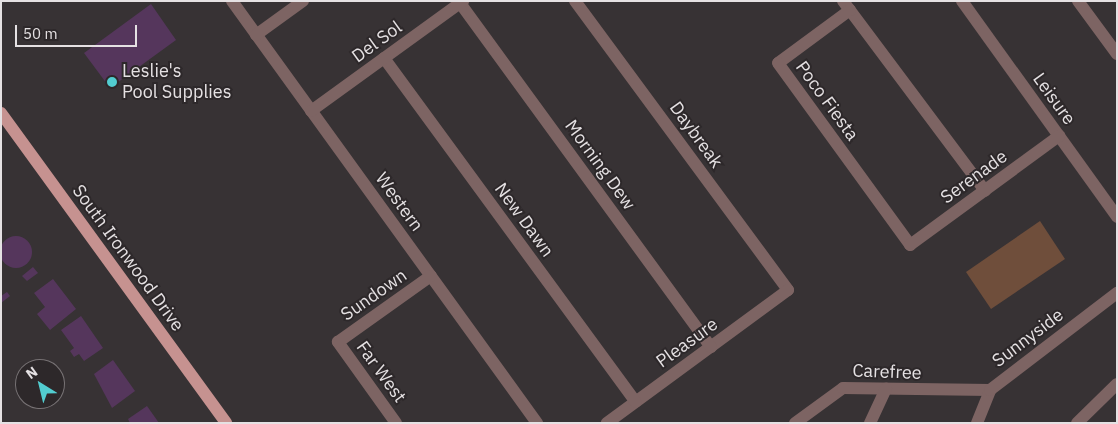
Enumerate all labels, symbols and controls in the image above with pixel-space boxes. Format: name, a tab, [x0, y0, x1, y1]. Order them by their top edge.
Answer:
scale bar	[18, 15, 140, 47]
street label: Del Sol	[348, 17, 406, 67]
text: 50 m	[23, 24, 58, 43]
street label: Poco Fiesta	[791, 57, 863, 145]
place label: Leslie's Pool Supplies	[122, 61, 231, 104]
street label: Leisure	[1028, 69, 1080, 129]
marker: Leslie's Pool Supplies	[106, 76, 118, 88]
street label: Daybreak	[665, 98, 727, 172]
street label: Morning Dew	[560, 116, 640, 214]
street label: Serenade	[937, 146, 1011, 208]
street label: Western	[370, 168, 428, 236]
street label: New Dawn	[490, 179, 558, 261]
street label: South Ironwood Drive	[68, 181, 188, 335]
street label: Sundown	[337, 265, 411, 325]
street label: Sunnyside	[988, 304, 1068, 372]
street label: Pleasure	[652, 313, 722, 373]
street label: Far West	[352, 337, 410, 407]
north arrow	[15, 359, 65, 409]
street label: Carefree	[852, 360, 922, 384]
text: N	[22, 362, 41, 383]

